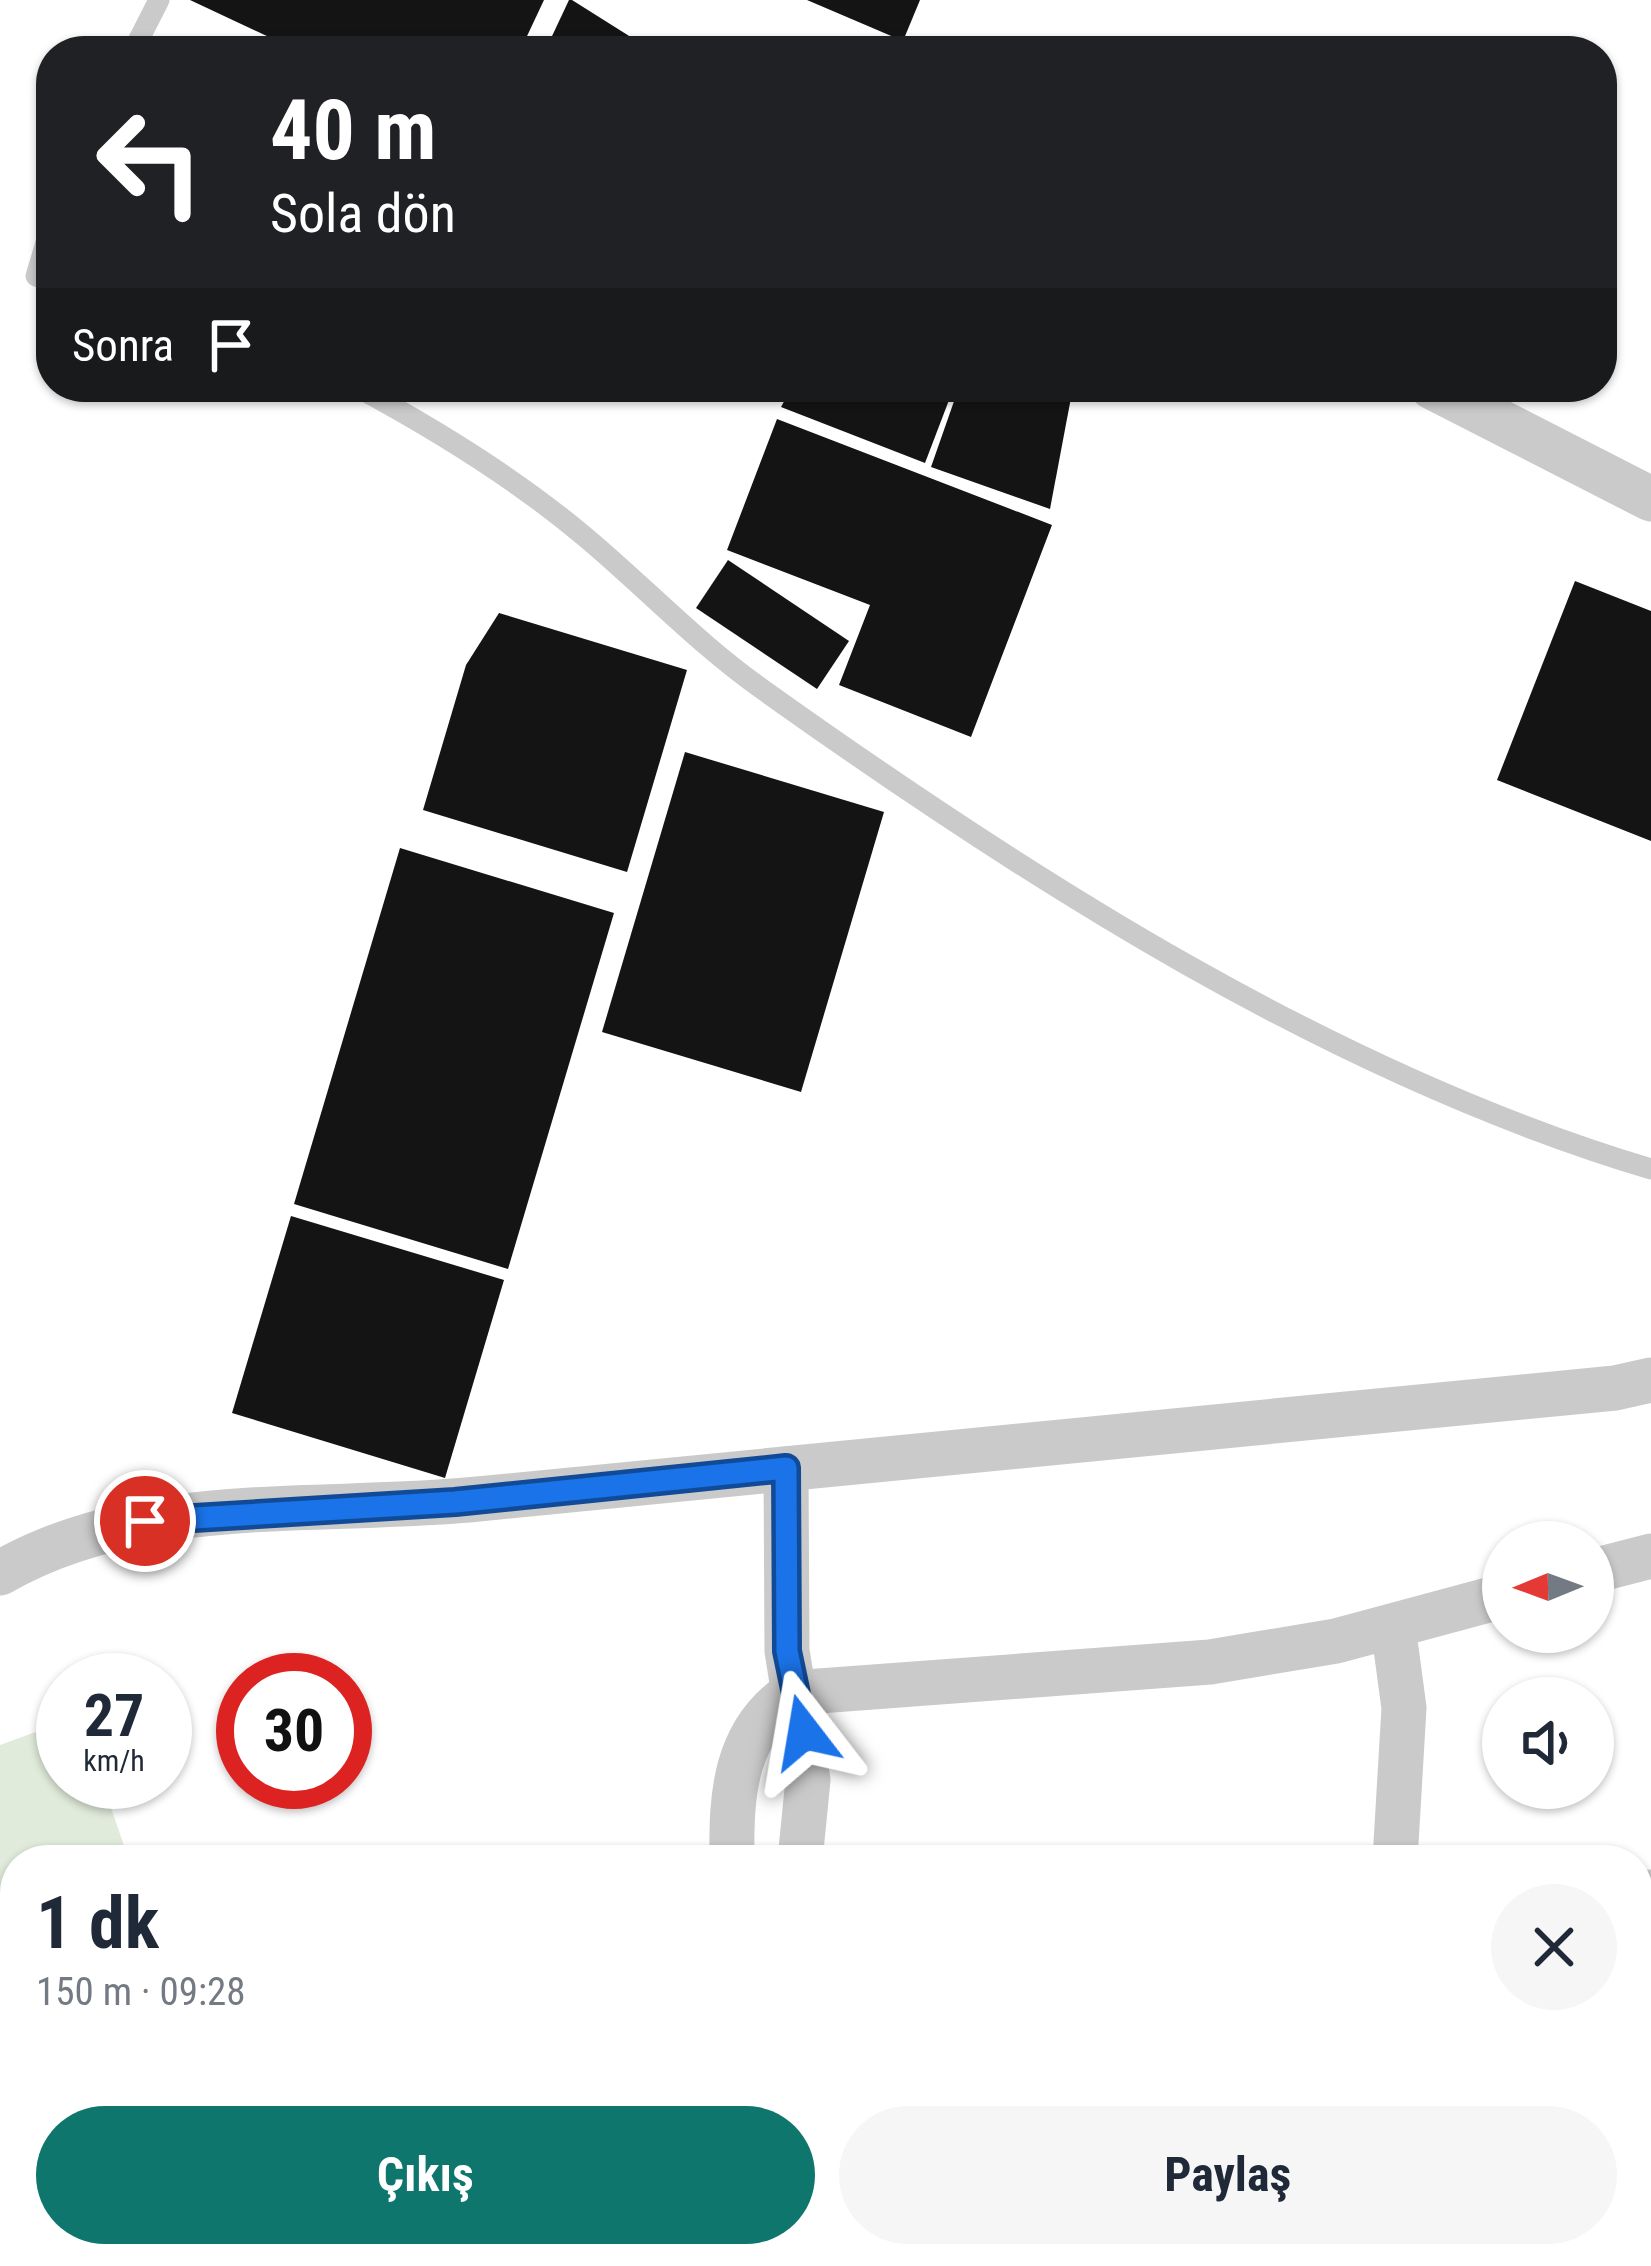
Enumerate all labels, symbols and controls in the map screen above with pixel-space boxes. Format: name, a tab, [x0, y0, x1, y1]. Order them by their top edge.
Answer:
text: 40 m	[270, 81, 437, 180]
icon: left	[72, 84, 228, 240]
text: Sola dön	[270, 182, 456, 245]
icon: arrive	[198, 312, 264, 378]
text: Sonra	[72, 319, 174, 372]
pin	[94, 1470, 196, 1572]
icon: arrive	[112, 1488, 178, 1554]
north arrow	[1482, 1521, 1614, 1653]
map controls	[1482, 1521, 1614, 1809]
speed limit sign: 30	[216, 1653, 372, 1809]
position arrow	[741, 1669, 867, 1795]
button: sound	[1482, 1677, 1614, 1809]
text: 27	[84, 1680, 144, 1751]
text: km/h	[83, 1743, 145, 1778]
text: 1 dk	[36, 1881, 159, 1966]
button: close	[1491, 1884, 1617, 2010]
text: 150 m · 09:28	[36, 1969, 246, 2015]
button: Çıkış	[36, 2106, 815, 2244]
button: Paylaş	[839, 2106, 1617, 2244]

